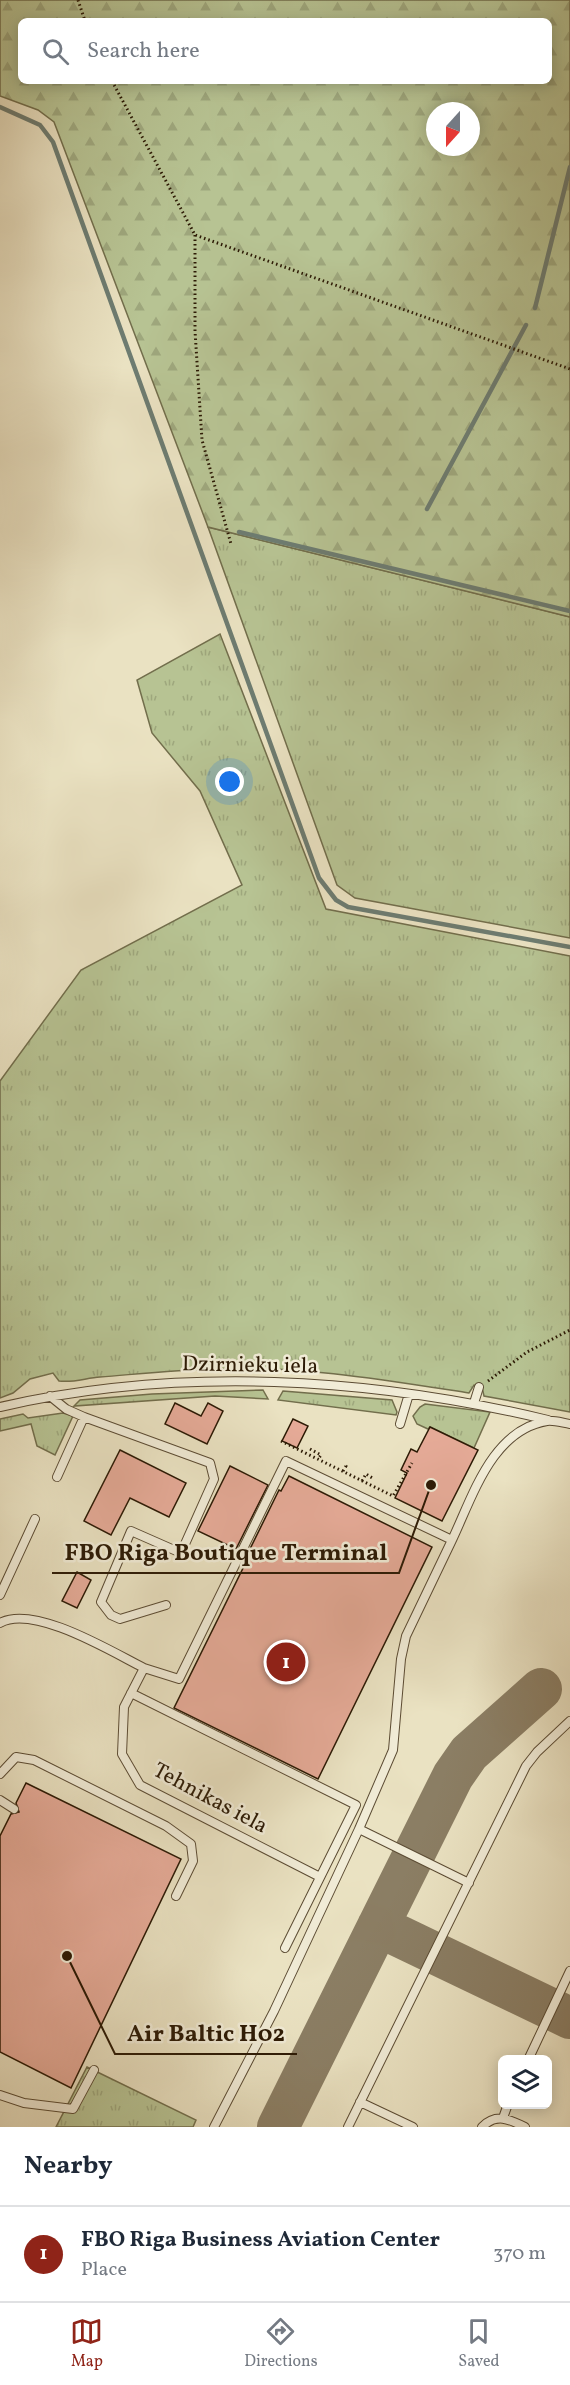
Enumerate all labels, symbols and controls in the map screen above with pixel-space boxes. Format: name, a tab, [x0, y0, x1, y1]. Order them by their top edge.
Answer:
search box	[18, 18, 552, 84]
icon: search	[39, 35, 72, 68]
text: Search here	[87, 36, 200, 67]
north arrow	[426, 102, 480, 156]
your location	[215, 767, 244, 796]
street label: Dzirnieku iela	[181, 1349, 319, 1383]
callout: FBO Riga Boutique Terminal	[52, 1531, 399, 1573]
text: FBO Riga Boutique Terminal	[65, 1537, 387, 1571]
pin: 1	[266, 1640, 306, 1684]
street label: Tehnikas iela	[147, 1756, 273, 1842]
callout: Air Baltic H02	[115, 2012, 297, 2054]
text: Air Baltic H02	[127, 2018, 285, 2052]
map controls	[498, 2055, 552, 2109]
button: layers	[498, 2055, 552, 2109]
text: Nearby	[24, 2148, 113, 2184]
text: FBO Riga Business Aviation Center	[81, 2225, 440, 2256]
text: 1	[39, 2240, 48, 2268]
text: 370 m	[493, 2240, 546, 2268]
text: Place	[81, 2256, 127, 2284]
tab: Map	[70, 2315, 103, 2373]
tab: Directions	[244, 2315, 318, 2373]
tab: Saved	[458, 2315, 500, 2373]

